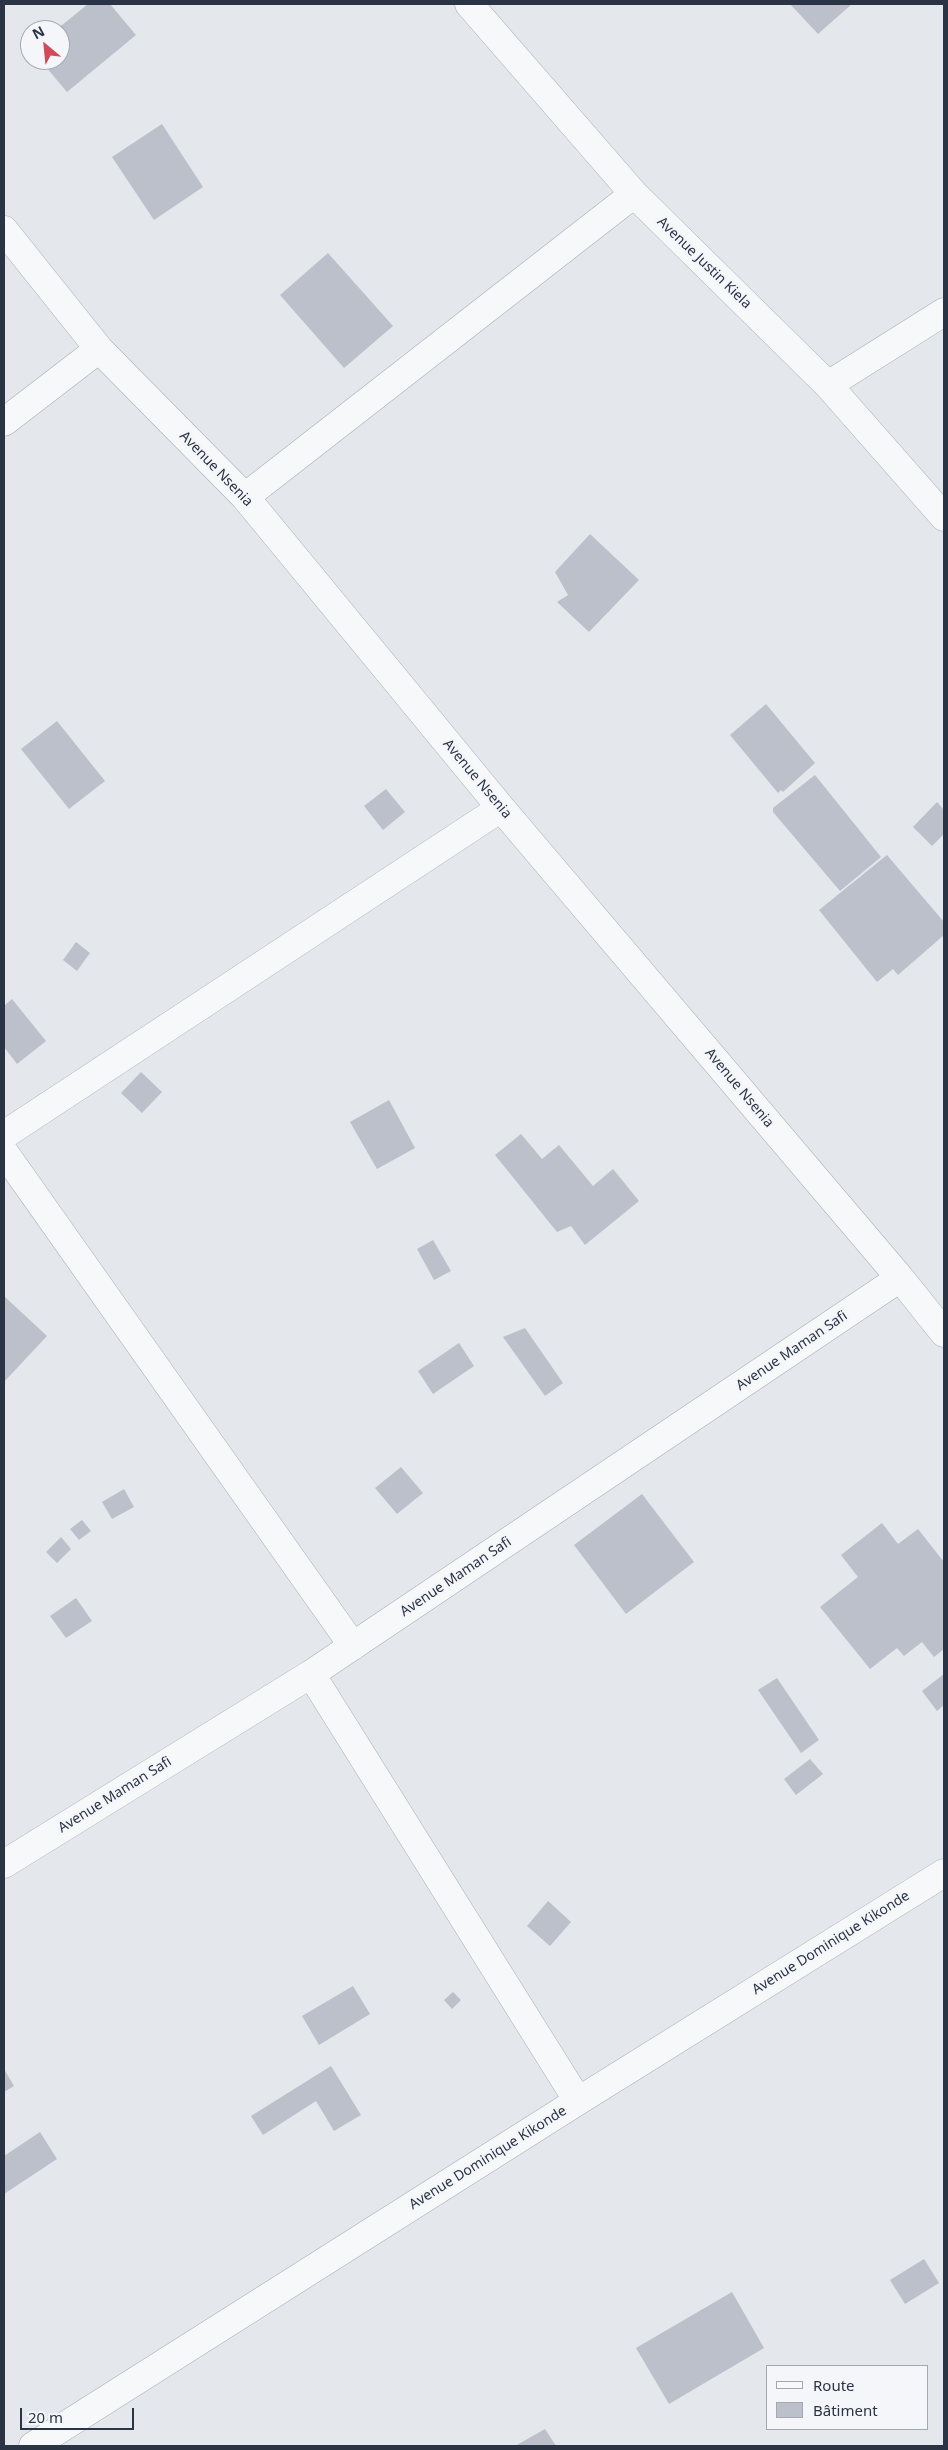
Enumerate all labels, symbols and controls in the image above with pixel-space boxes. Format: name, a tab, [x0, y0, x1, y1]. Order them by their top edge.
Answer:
north arrow	[20, 20, 70, 70]
text: N	[29, 21, 48, 43]
street label: Avenue Justin Kiela	[653, 214, 755, 312]
street label: Avenue Nsenia	[176, 428, 256, 510]
street label: Avenue Nsenia	[439, 736, 515, 822]
street label: Avenue Nsenia	[701, 1045, 777, 1131]
street label: Avenue Maman Safi	[733, 1308, 851, 1394]
street label: Avenue Maman Safi	[397, 1534, 515, 1620]
street label: Avenue Maman Safi	[55, 1753, 175, 1837]
street label: Avenue Dominique Kikonde	[749, 1887, 913, 1999]
street label: Avenue Dominique Kikonde	[406, 2102, 570, 2214]
legend	[766, 2365, 928, 2430]
text: Route	[813, 2375, 855, 2395]
scale bar	[22, 2398, 136, 2430]
text: Bâtiment	[813, 2400, 878, 2420]
text: 20 m	[28, 2407, 63, 2427]

